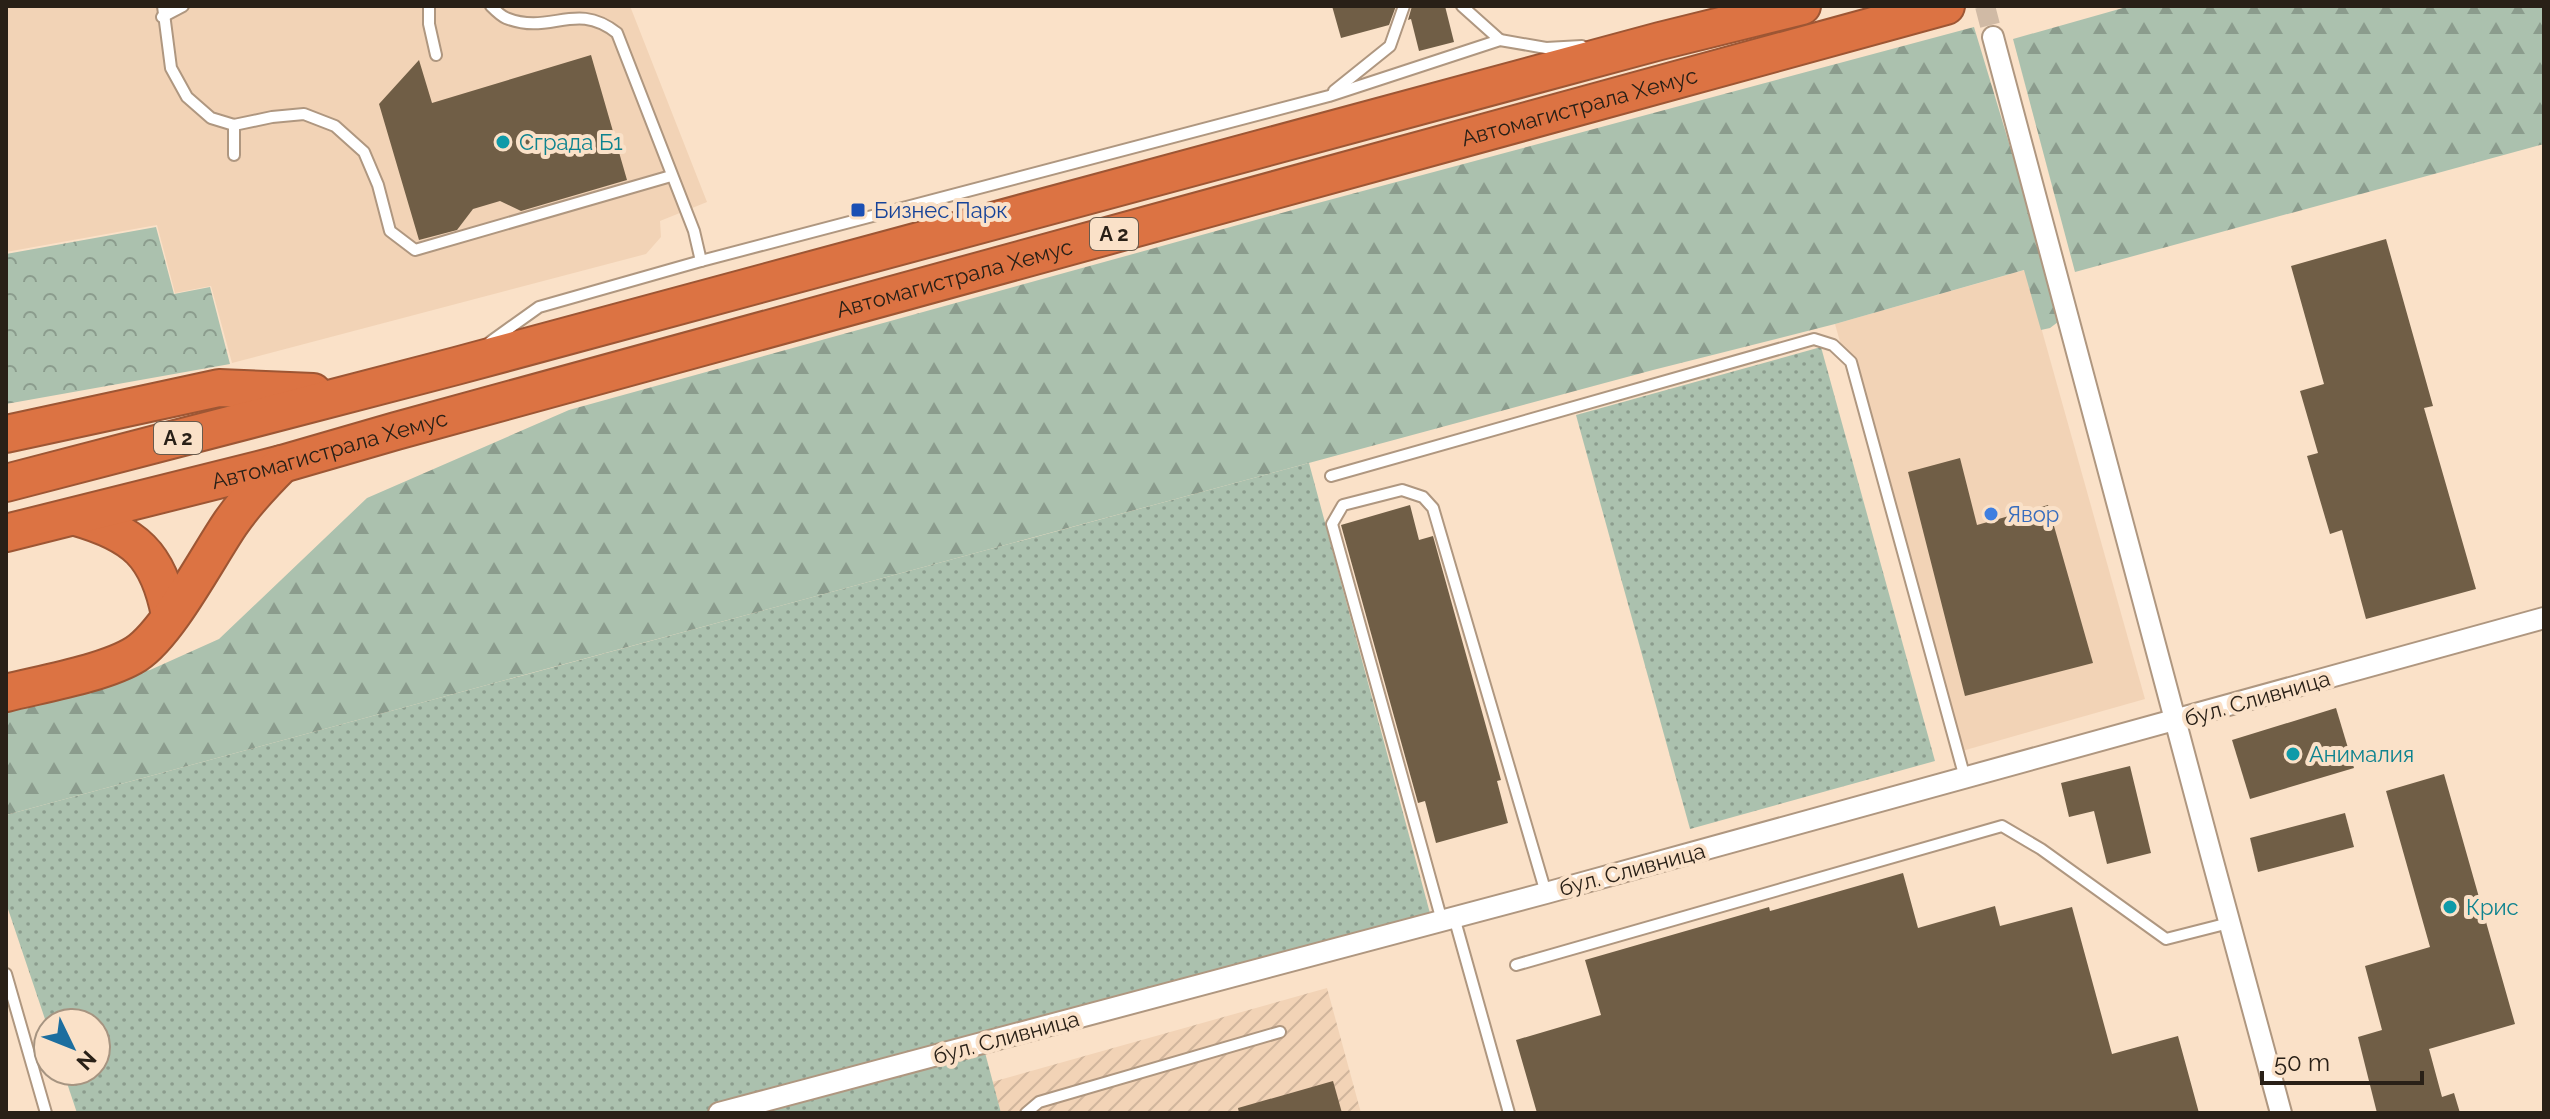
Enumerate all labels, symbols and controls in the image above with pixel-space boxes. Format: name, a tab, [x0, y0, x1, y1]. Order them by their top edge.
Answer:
street label: Автомагистрала Хемус	[1458, 62, 1700, 151]
place label: Сграда Б1	[519, 129, 623, 155]
marker: Сграда Б1	[494, 133, 512, 151]
place label: Бизнес Парк	[874, 197, 1008, 223]
marker: Бизнес Парк	[849, 201, 867, 219]
road number: A 2	[1090, 218, 1138, 250]
street label: Автомагистрала Хемус	[833, 233, 1075, 323]
street label: Автомагистрала Хемус	[209, 405, 450, 494]
road number: A 2	[154, 422, 202, 454]
place label: Явор	[2007, 501, 2059, 527]
marker: Явор	[1982, 505, 2000, 523]
street label: бул. Сливница	[2181, 665, 2333, 731]
place label: Анималия	[2309, 741, 2414, 767]
marker: Анималия	[2284, 745, 2302, 763]
street label: бул. Сливница	[1556, 837, 1708, 901]
place label: Крис	[2466, 894, 2519, 920]
marker: Крис	[2441, 898, 2459, 916]
street label: бул. Сливница	[930, 1005, 1082, 1069]
north arrow	[32, 1007, 112, 1087]
scale bar	[2262, 1035, 2422, 1085]
text: N	[71, 1046, 102, 1076]
text: 50 m	[2274, 1048, 2330, 1077]

